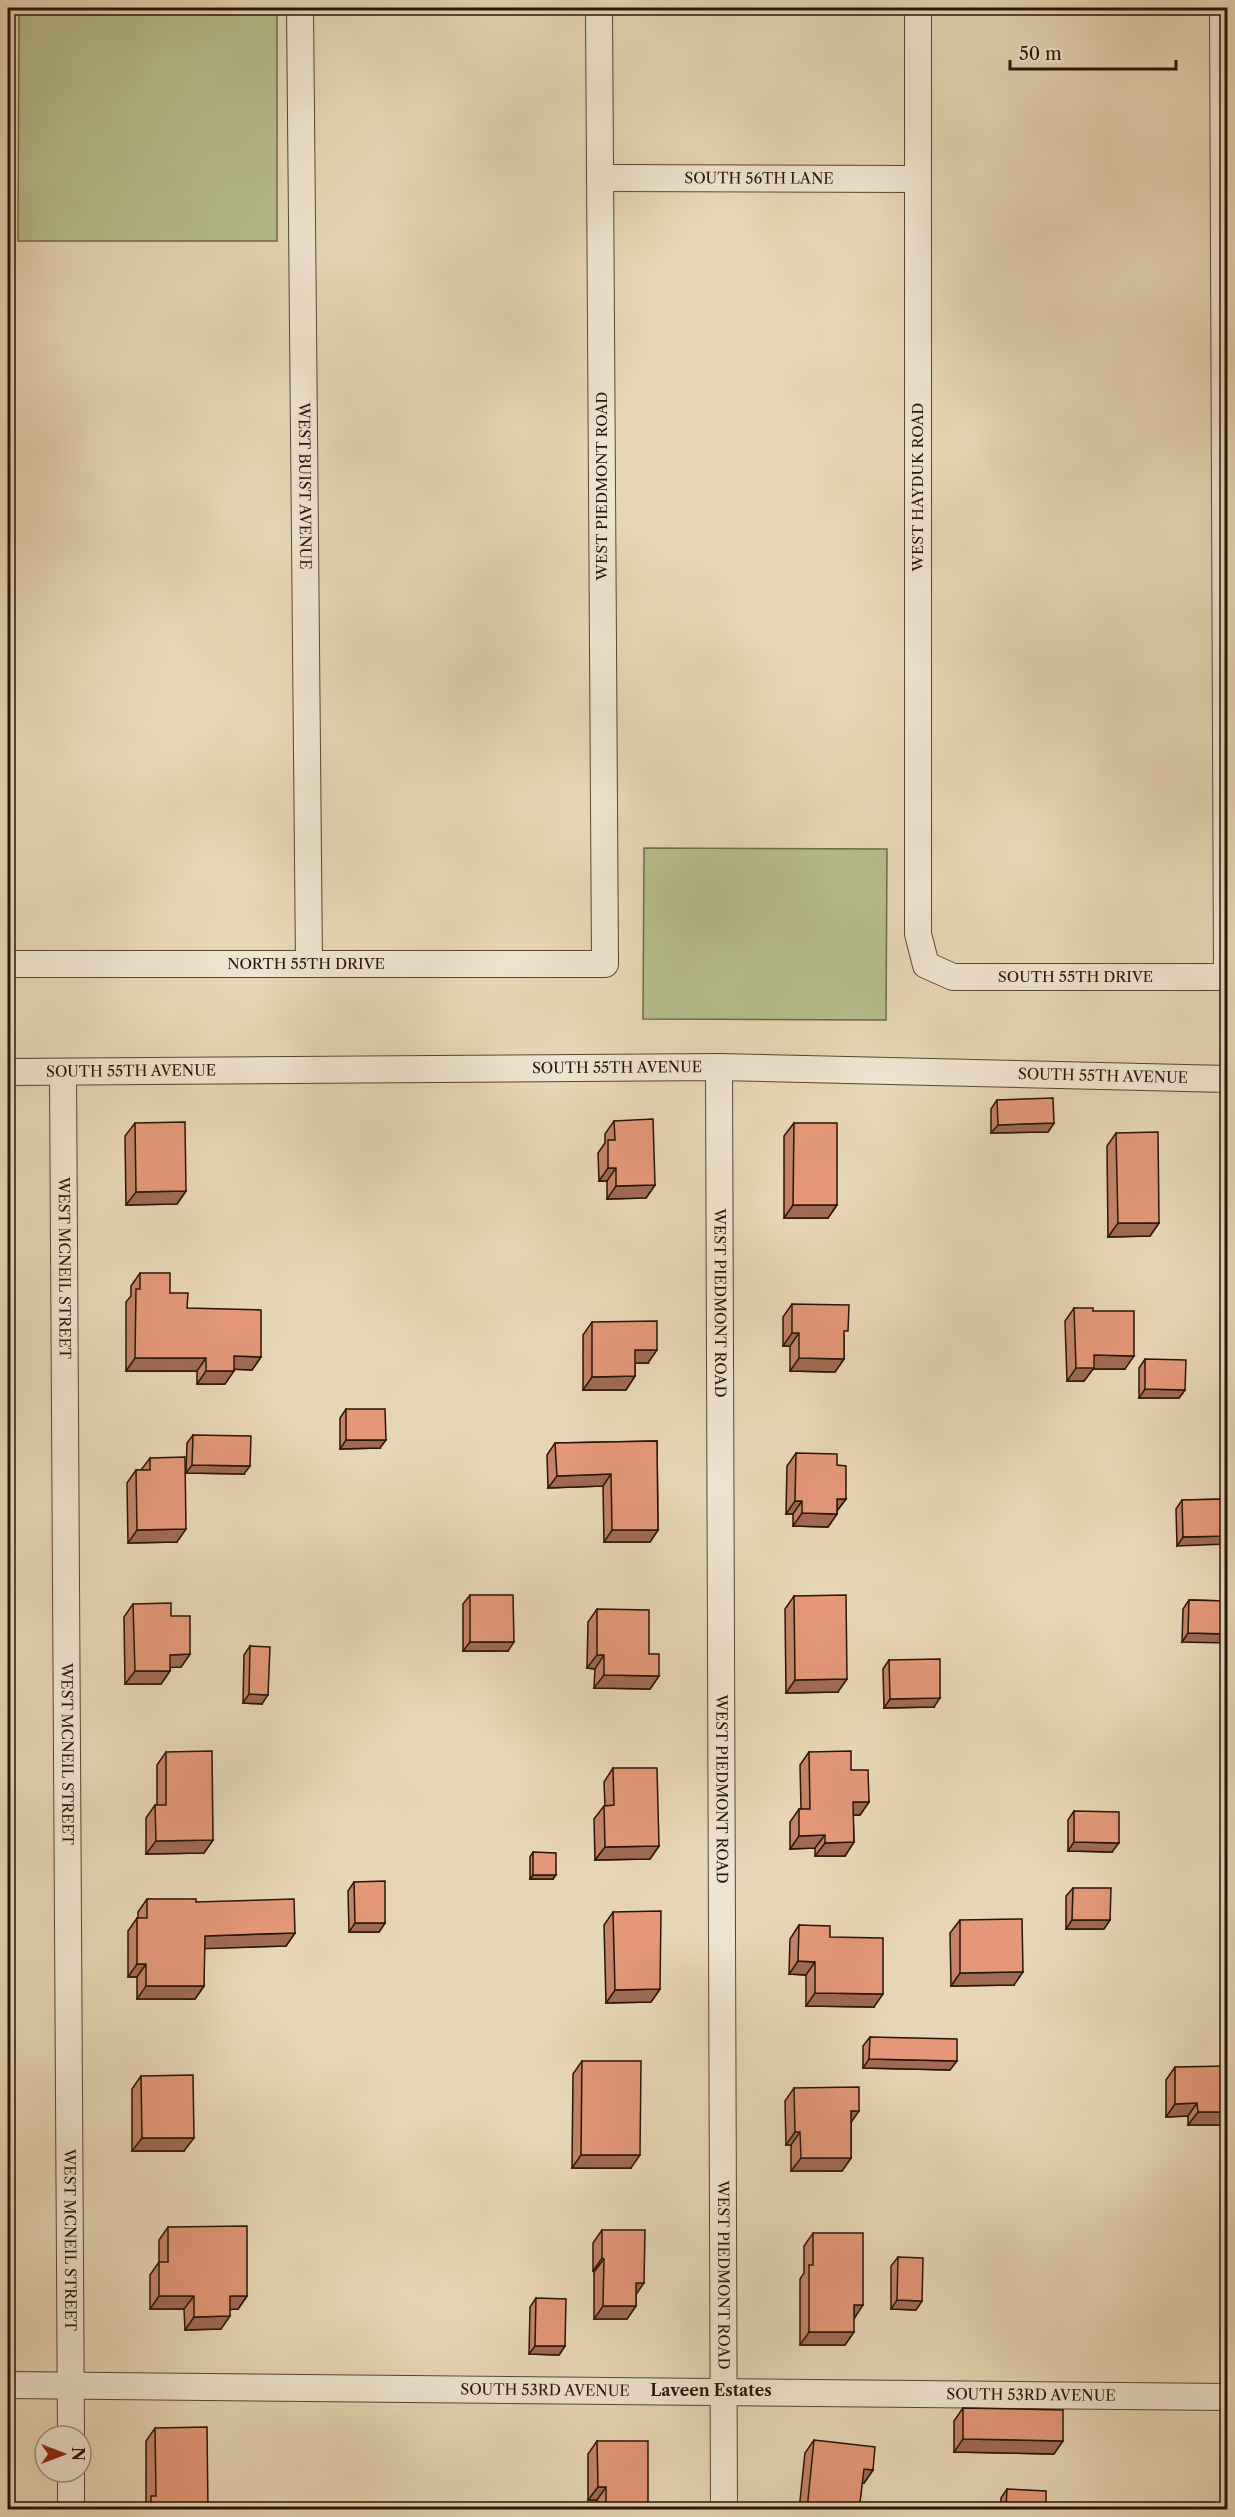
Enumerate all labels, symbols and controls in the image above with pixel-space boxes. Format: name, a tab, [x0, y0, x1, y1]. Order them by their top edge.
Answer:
scale bar	[1010, 33, 1176, 71]
text: 50 m	[1019, 43, 1062, 65]
street label: SOUTH 56TH LANE	[684, 168, 834, 188]
street label: WEST PIEDMONT ROAD	[592, 392, 611, 581]
street label: WEST BUIST AVENUE	[295, 401, 315, 570]
street label: WEST HAYDUK ROAD	[908, 403, 927, 573]
street label: NORTH 55TH DRIVE	[227, 954, 385, 973]
street label: SOUTH 55TH DRIVE	[998, 967, 1153, 986]
street label: SOUTH 55TH AVENUE	[532, 1057, 702, 1077]
street label: SOUTH 55TH AVENUE	[46, 1061, 216, 1081]
street label: SOUTH 55TH AVENUE	[1018, 1064, 1188, 1087]
street label: WEST MCNEIL STREET	[55, 1176, 75, 1360]
street label: WEST PIEDMONT ROAD	[710, 1207, 730, 1398]
street label: WEST MCNEIL STREET	[57, 1662, 78, 1846]
street label: WEST PIEDMONT ROAD	[712, 1693, 732, 1884]
street label: WEST MCNEIL STREET	[60, 2148, 80, 2332]
street label: WEST PIEDMONT ROAD	[714, 2179, 734, 2370]
street label: SOUTH 53RD AVENUE	[460, 2379, 630, 2400]
district label: Laveen Estates	[650, 2380, 772, 2400]
street label: SOUTH 53RD AVENUE	[946, 2384, 1116, 2405]
north arrow	[33, 2424, 93, 2484]
text: N	[68, 2447, 88, 2461]

